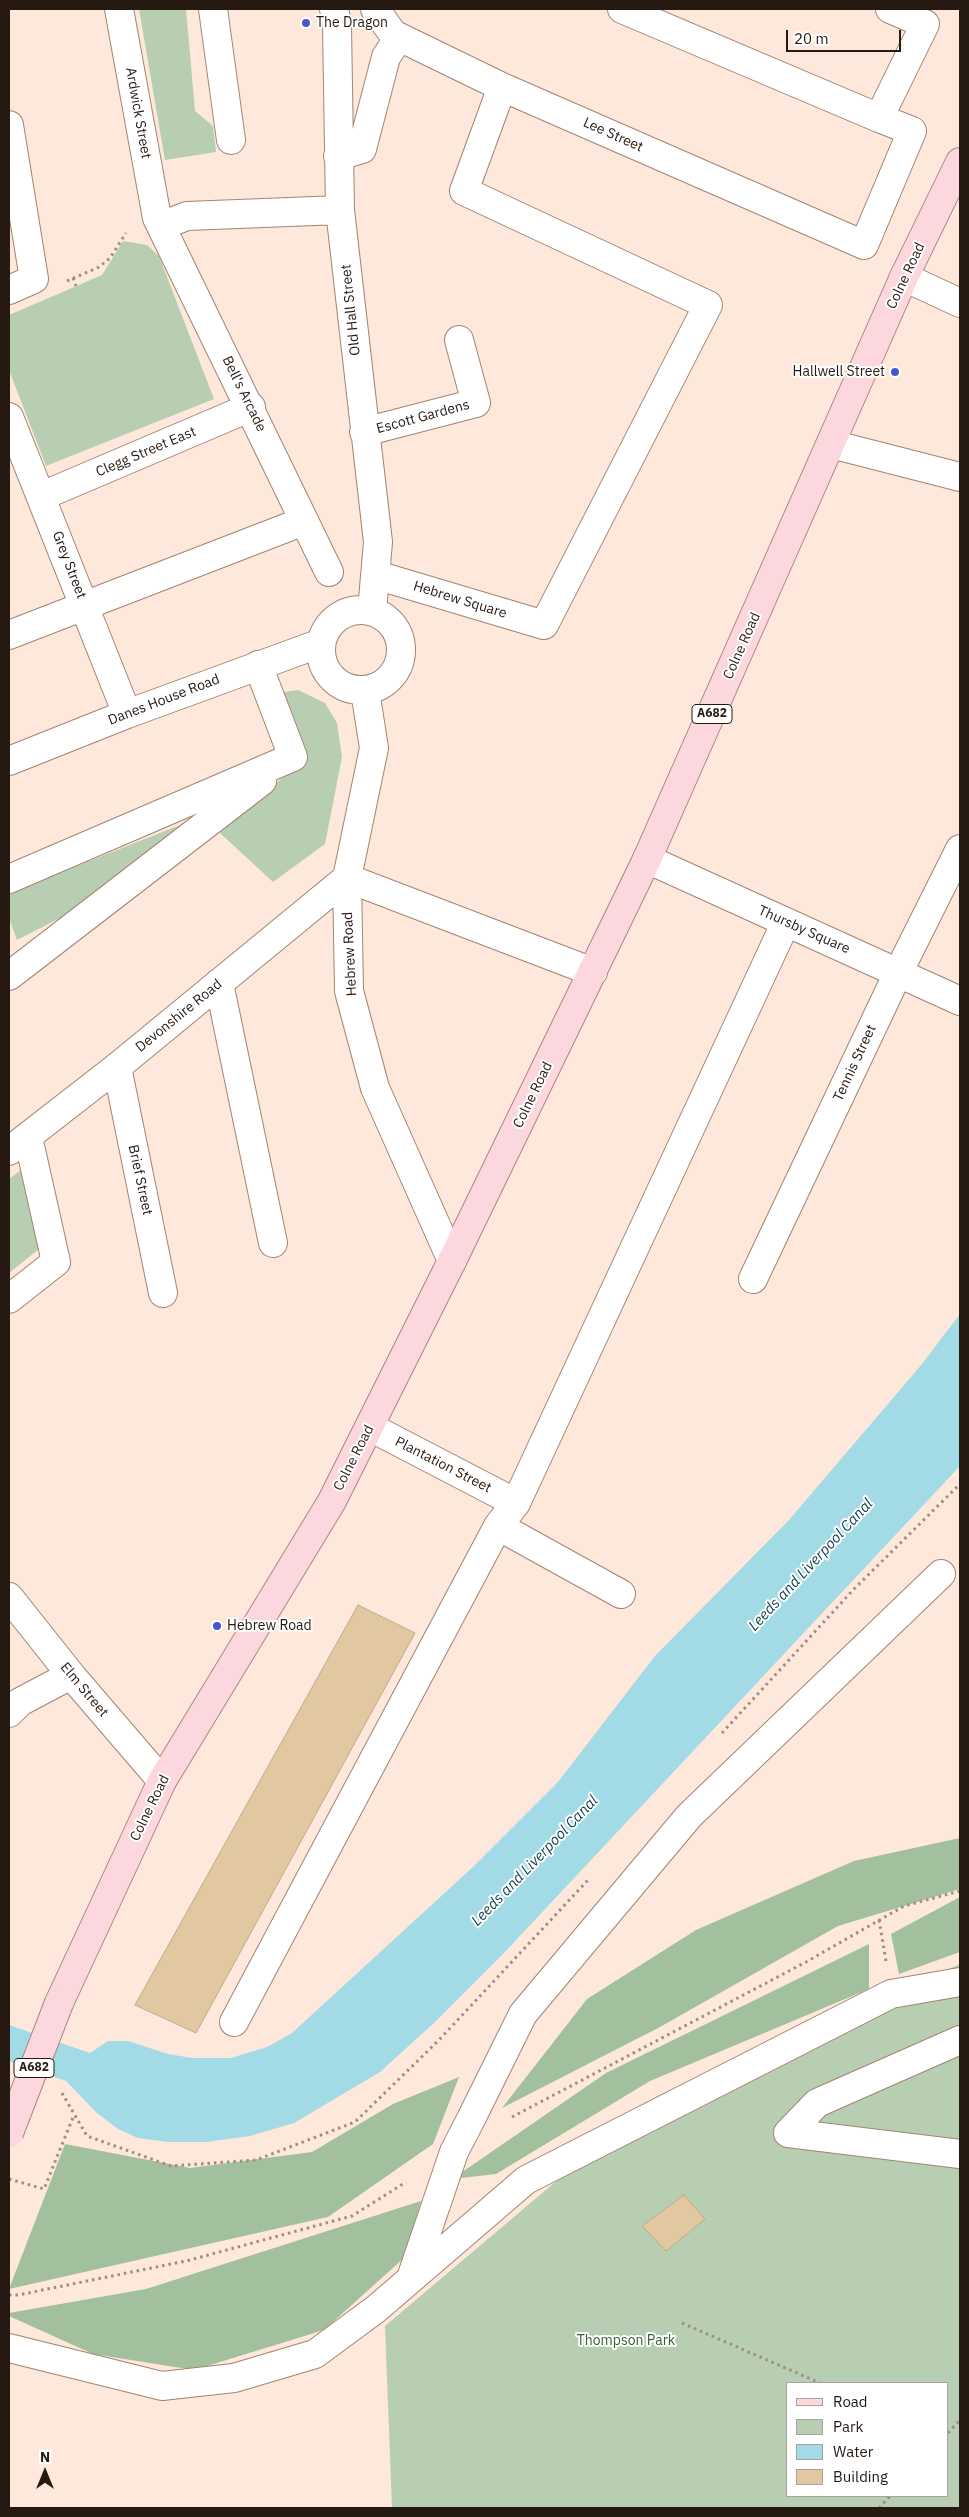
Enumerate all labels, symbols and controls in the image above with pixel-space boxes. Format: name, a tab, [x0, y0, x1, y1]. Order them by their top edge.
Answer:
place label: The Dragon	[316, 15, 388, 31]
marker: The Dragon	[300, 17, 312, 29]
scale bar	[789, 20, 904, 52]
text: 20 m	[794, 29, 829, 48]
street label: Ardwick Street	[122, 66, 154, 160]
street label: Lee Street	[580, 114, 646, 156]
street label: Colne Road	[883, 240, 929, 312]
street label: Old Hall Street	[338, 263, 364, 357]
street label: Bell's Arcade	[218, 353, 270, 435]
place label: Hallwell Street	[793, 364, 885, 380]
marker: Hallwell Street	[889, 366, 901, 378]
street label: Escott Gardens	[375, 397, 471, 437]
street label: Clegg Street East	[93, 423, 199, 481]
street label: Grey Street	[48, 529, 90, 601]
street label: Hebrew Square	[411, 578, 509, 622]
street label: Colne Road	[720, 610, 764, 682]
street label: Danes House Road	[106, 671, 222, 729]
road number: A682	[692, 704, 732, 724]
street label: Thursby Square	[756, 902, 852, 958]
street label: Hebrew Road	[339, 911, 361, 997]
street label: Devonshire Road	[133, 976, 225, 1056]
street label: Tennis Street	[830, 1022, 880, 1104]
street label: Colne Road	[510, 1059, 556, 1131]
street label: Brief Street	[124, 1143, 156, 1217]
street label: Colne Road	[330, 1422, 378, 1494]
street label: Plantation Street	[392, 1433, 494, 1497]
water label: Leeds and Liverpool Canal	[745, 1495, 877, 1635]
place label: Hebrew Road	[227, 1618, 312, 1634]
marker: Hebrew Road	[211, 1620, 223, 1632]
street label: Elm Street	[56, 1659, 112, 1721]
street label: Colne Road	[127, 1772, 173, 1844]
water label: Leeds and Liverpool Canal	[468, 1792, 602, 1930]
road number: A682	[14, 2058, 54, 2078]
park label: Thompson Park	[577, 2333, 675, 2349]
legend	[786, 2382, 949, 2497]
text: Road	[833, 2392, 868, 2411]
text: Park	[833, 2417, 863, 2436]
text: Water	[833, 2442, 873, 2461]
north arrow	[20, 2447, 70, 2497]
text: N	[40, 2448, 50, 2466]
text: Building	[833, 2467, 888, 2486]

